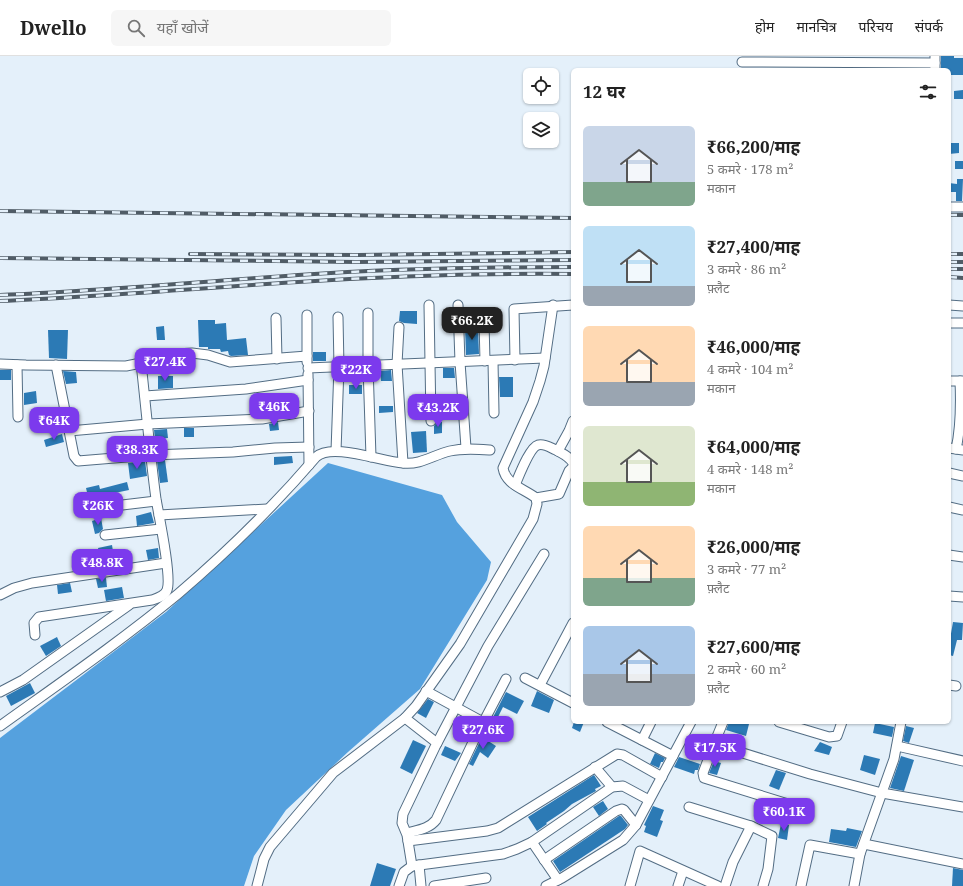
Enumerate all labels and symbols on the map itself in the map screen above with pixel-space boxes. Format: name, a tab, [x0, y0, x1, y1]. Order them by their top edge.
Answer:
pin: ₹66.2K	[439, 307, 505, 341]
pin: ₹27.4K	[132, 348, 198, 382]
pin: ₹22K	[332, 356, 380, 390]
pin: ₹46K	[250, 393, 298, 427]
pin: ₹43.2K	[405, 394, 471, 428]
pin: ₹64K	[30, 407, 78, 441]
pin: ₹38.3K	[104, 436, 170, 470]
pin: ₹26K	[74, 492, 122, 526]
pin: ₹48.8K	[69, 549, 135, 583]
pin: ₹27.6K	[450, 716, 516, 750]
pin: ₹17.5K	[682, 734, 748, 768]
pin: ₹60.1K	[751, 798, 817, 832]

